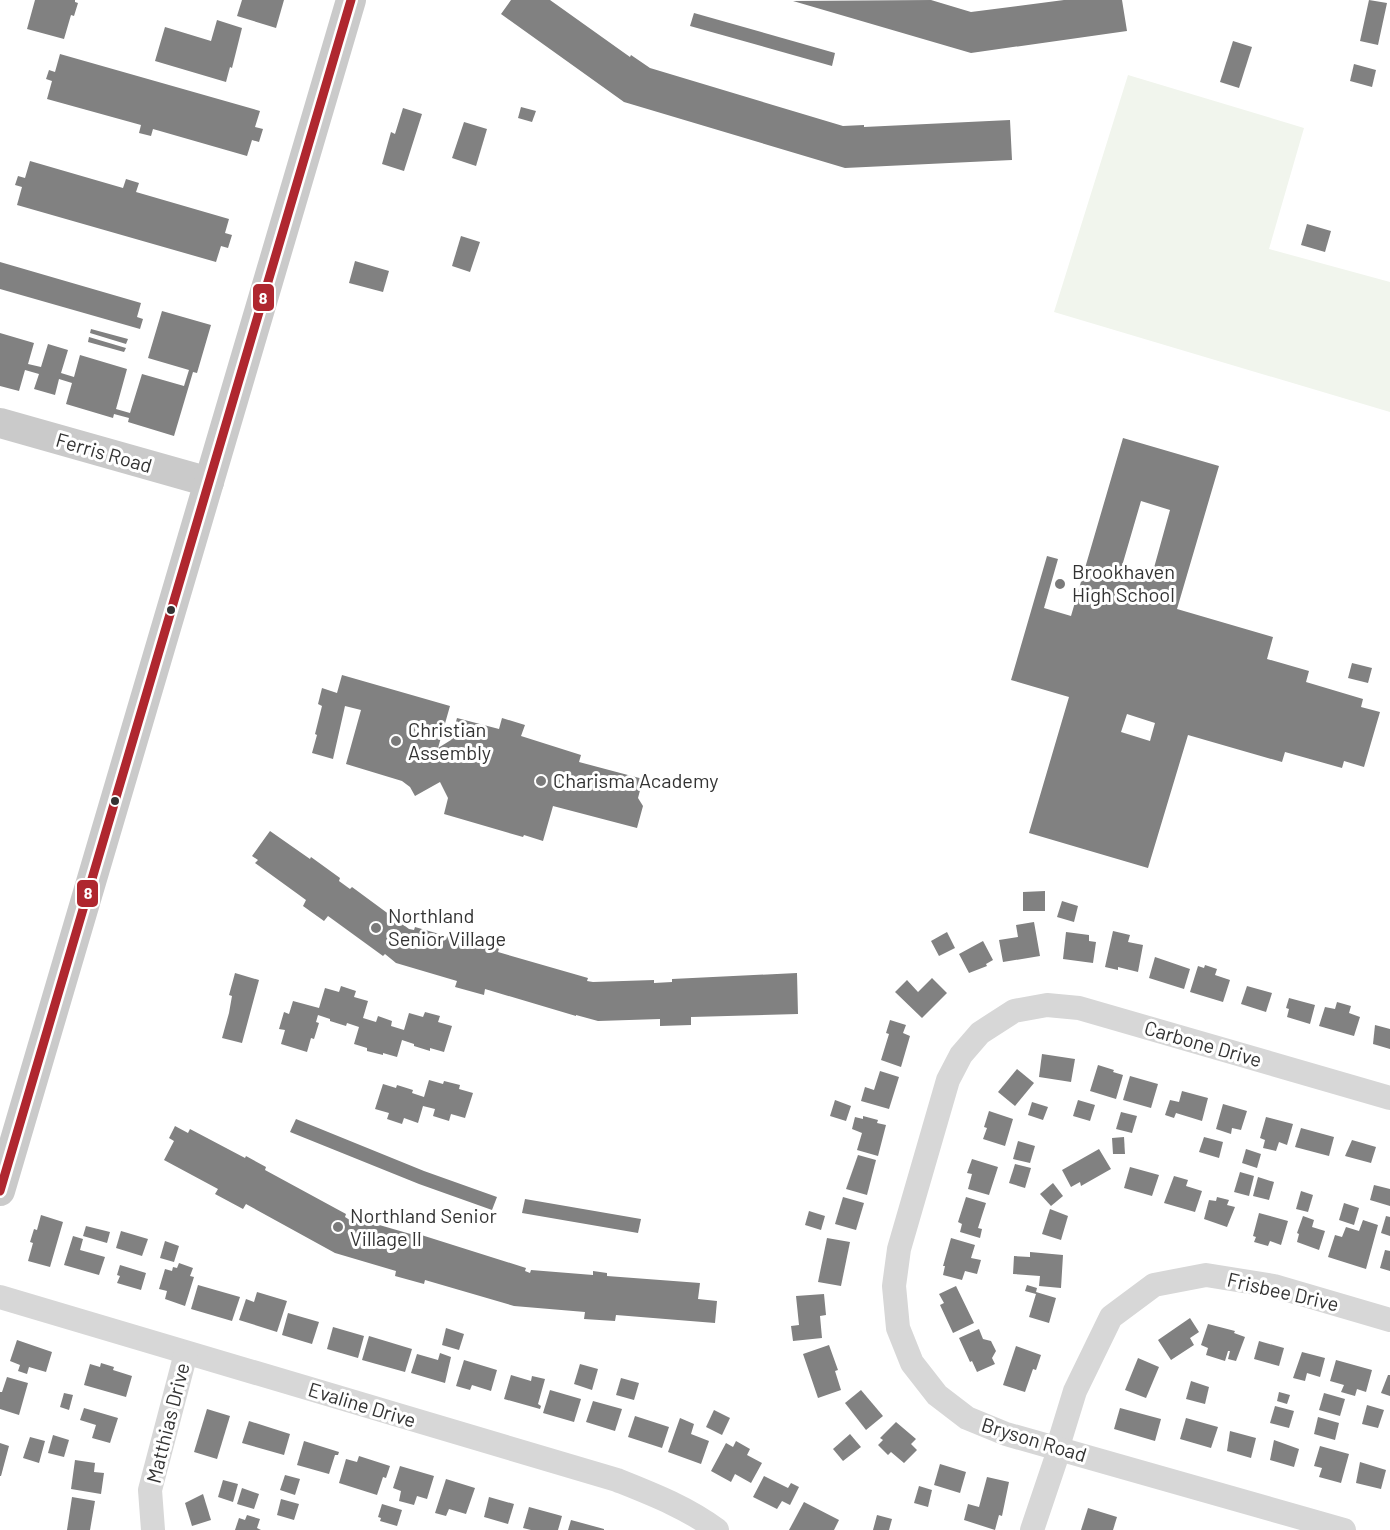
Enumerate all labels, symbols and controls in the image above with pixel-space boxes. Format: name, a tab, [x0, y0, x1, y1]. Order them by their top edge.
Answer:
line badge: 8	[252, 283, 275, 312]
text: 8	[259, 288, 268, 307]
street label: Ferris Road	[54, 427, 155, 477]
place label: Brookhaven High School	[1072, 559, 1175, 606]
marker: Brookhaven High School	[1053, 577, 1067, 591]
unlabelled marker	[165, 604, 177, 616]
place label: Christian Assembly	[408, 717, 491, 764]
marker: Christian Assembly	[389, 734, 403, 748]
place label: Charisma Academy	[553, 768, 719, 792]
marker: Charisma Academy	[534, 774, 548, 788]
unlabelled marker	[109, 795, 121, 807]
line badge: 8	[76, 879, 99, 908]
text: 8	[84, 883, 93, 902]
place label: Northland Senior Village	[388, 903, 506, 950]
marker: Northland Senior Village	[369, 921, 383, 935]
street label: Carbone Drive	[1142, 1015, 1265, 1071]
place label: Northland Senior Village II	[350, 1203, 497, 1250]
marker: Northland Senior Village II	[331, 1220, 345, 1234]
street label: Frisbee Drive	[1225, 1267, 1341, 1316]
street label: Matthias Drive	[140, 1360, 194, 1485]
street label: Evaline Drive	[306, 1376, 419, 1432]
street label: Bryson Road	[979, 1412, 1090, 1466]

